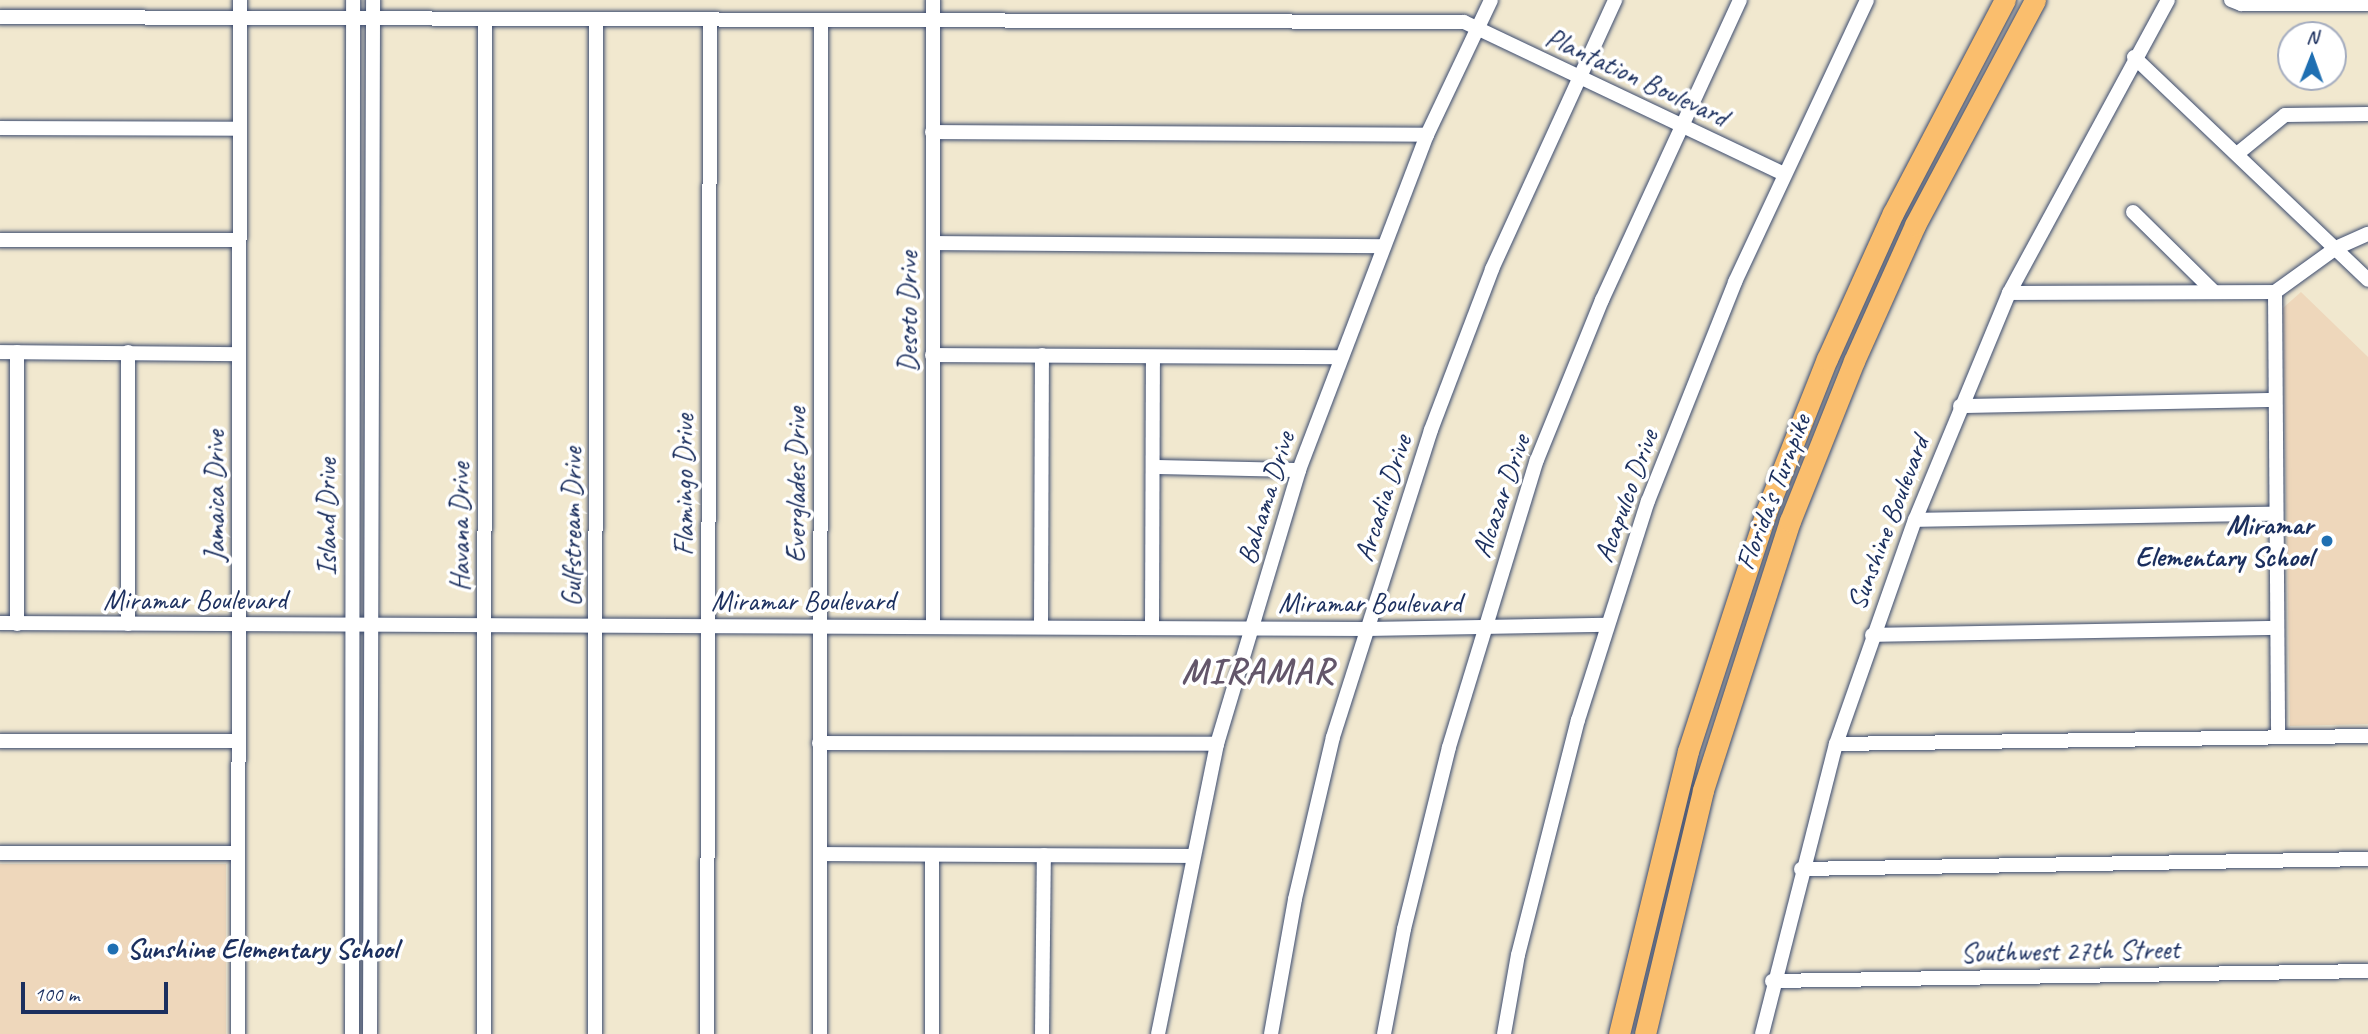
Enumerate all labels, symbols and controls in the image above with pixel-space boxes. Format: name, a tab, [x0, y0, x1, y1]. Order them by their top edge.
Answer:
street label: Plantation Boulevard	[1540, 20, 1734, 134]
north arrow	[2277, 21, 2347, 91]
text: N	[2306, 25, 2318, 49]
street label: Desoto Drive	[891, 251, 925, 373]
street label: Everglades Drive	[779, 407, 813, 563]
street label: Florida's Turnpike	[1728, 410, 1818, 574]
street label: Flamingo Drive	[667, 414, 701, 556]
street label: Acapulco Drive	[1586, 425, 1666, 567]
street label: Bahama Drive	[1230, 428, 1302, 568]
street label: Jamaica Drive	[198, 430, 232, 562]
street label: Alcazar Drive	[1464, 430, 1538, 562]
street label: Arcadia Drive	[1347, 431, 1419, 565]
street label: Sunshine Boulevard	[1839, 431, 1937, 615]
street label: Gulfstream Drive	[555, 447, 589, 607]
street label: Island Drive	[310, 458, 344, 576]
street label: Havana Drive	[443, 462, 477, 592]
place label: Miramar Elementary School	[2135, 508, 2313, 574]
marker: Miramar Elementary School	[2319, 533, 2335, 549]
street label: Miramar Boulevard	[103, 583, 287, 617]
street label: Miramar Boulevard	[711, 584, 895, 618]
street label: Miramar Boulevard	[1278, 586, 1462, 620]
district label: MIRAMAR	[1184, 651, 1332, 693]
place label: Sunshine Elementary School	[127, 932, 398, 966]
street label: Southwest 27th Street	[1960, 932, 2180, 970]
marker: Sunshine Elementary School	[105, 941, 121, 957]
scale bar	[24, 968, 172, 1012]
text: 100 m	[34, 981, 79, 1007]

